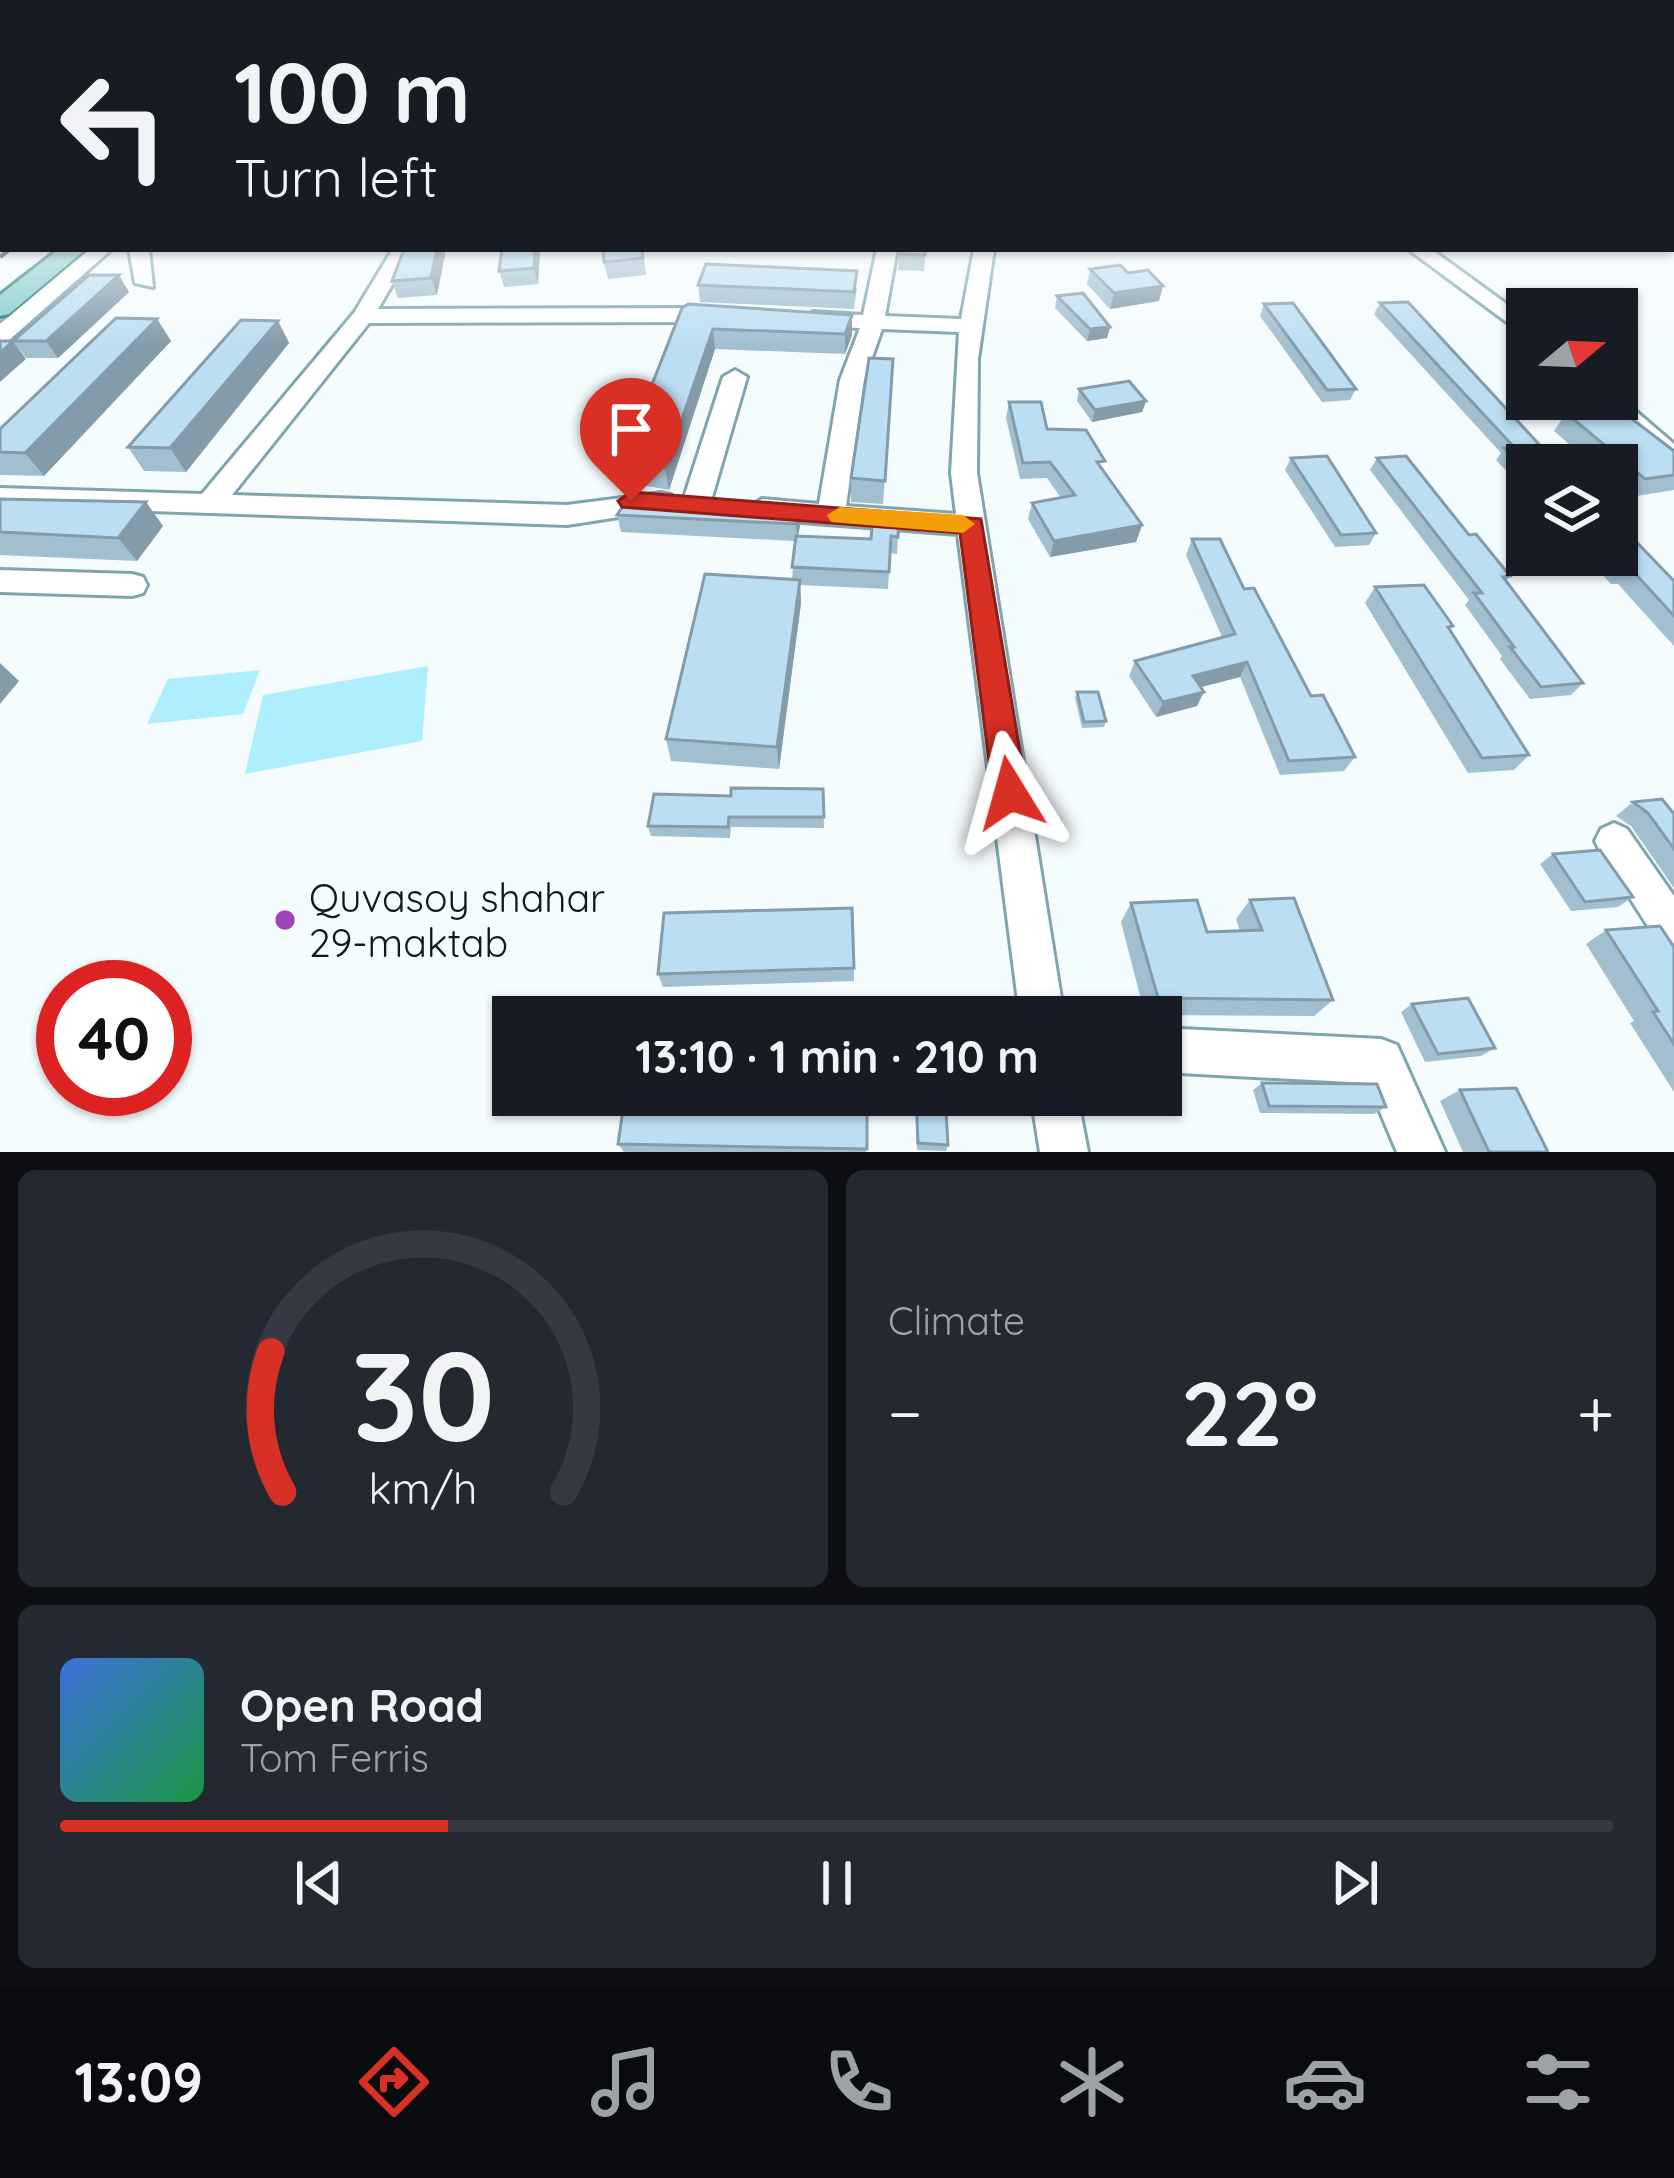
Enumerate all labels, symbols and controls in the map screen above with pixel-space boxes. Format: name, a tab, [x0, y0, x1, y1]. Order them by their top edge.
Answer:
text: 100 m	[234, 39, 471, 144]
icon: left	[36, 48, 192, 204]
text: Turn left	[234, 143, 438, 211]
north arrow	[1506, 288, 1638, 420]
map controls	[1506, 288, 1638, 576]
pin	[580, 378, 682, 501]
icon: arrive	[598, 396, 664, 462]
button: layers	[1506, 444, 1638, 576]
position arrow	[947, 730, 1073, 856]
place label: Quvasoy shahar 29-maktab	[309, 873, 605, 967]
marker: Quvasoy shahar 29-maktab	[272, 907, 298, 933]
speed limit sign: 40	[36, 960, 192, 1116]
text: 13:10 · 1 min · 210 m	[635, 1028, 1039, 1084]
text: Climate	[888, 1296, 1025, 1345]
text: 30	[351, 1316, 495, 1472]
text: 22°	[1181, 1356, 1318, 1469]
text: −	[888, 1371, 922, 1454]
text: +	[1577, 1371, 1614, 1454]
text: km/h	[369, 1460, 477, 1514]
text: Open Road	[240, 1677, 484, 1733]
text: Tom Ferris	[240, 1733, 429, 1782]
icon: previous	[286, 1850, 352, 1916]
icon: pause	[804, 1850, 870, 1916]
icon: next	[1322, 1850, 1388, 1916]
icon: directions	[352, 2040, 436, 2124]
icon: music	[584, 2040, 668, 2124]
icon: phone	[817, 2040, 901, 2124]
icon: climate	[1050, 2040, 1134, 2124]
icon: car	[1283, 2040, 1367, 2124]
icon: filters	[1516, 2040, 1600, 2124]
text: 13:09	[74, 2048, 203, 2116]

